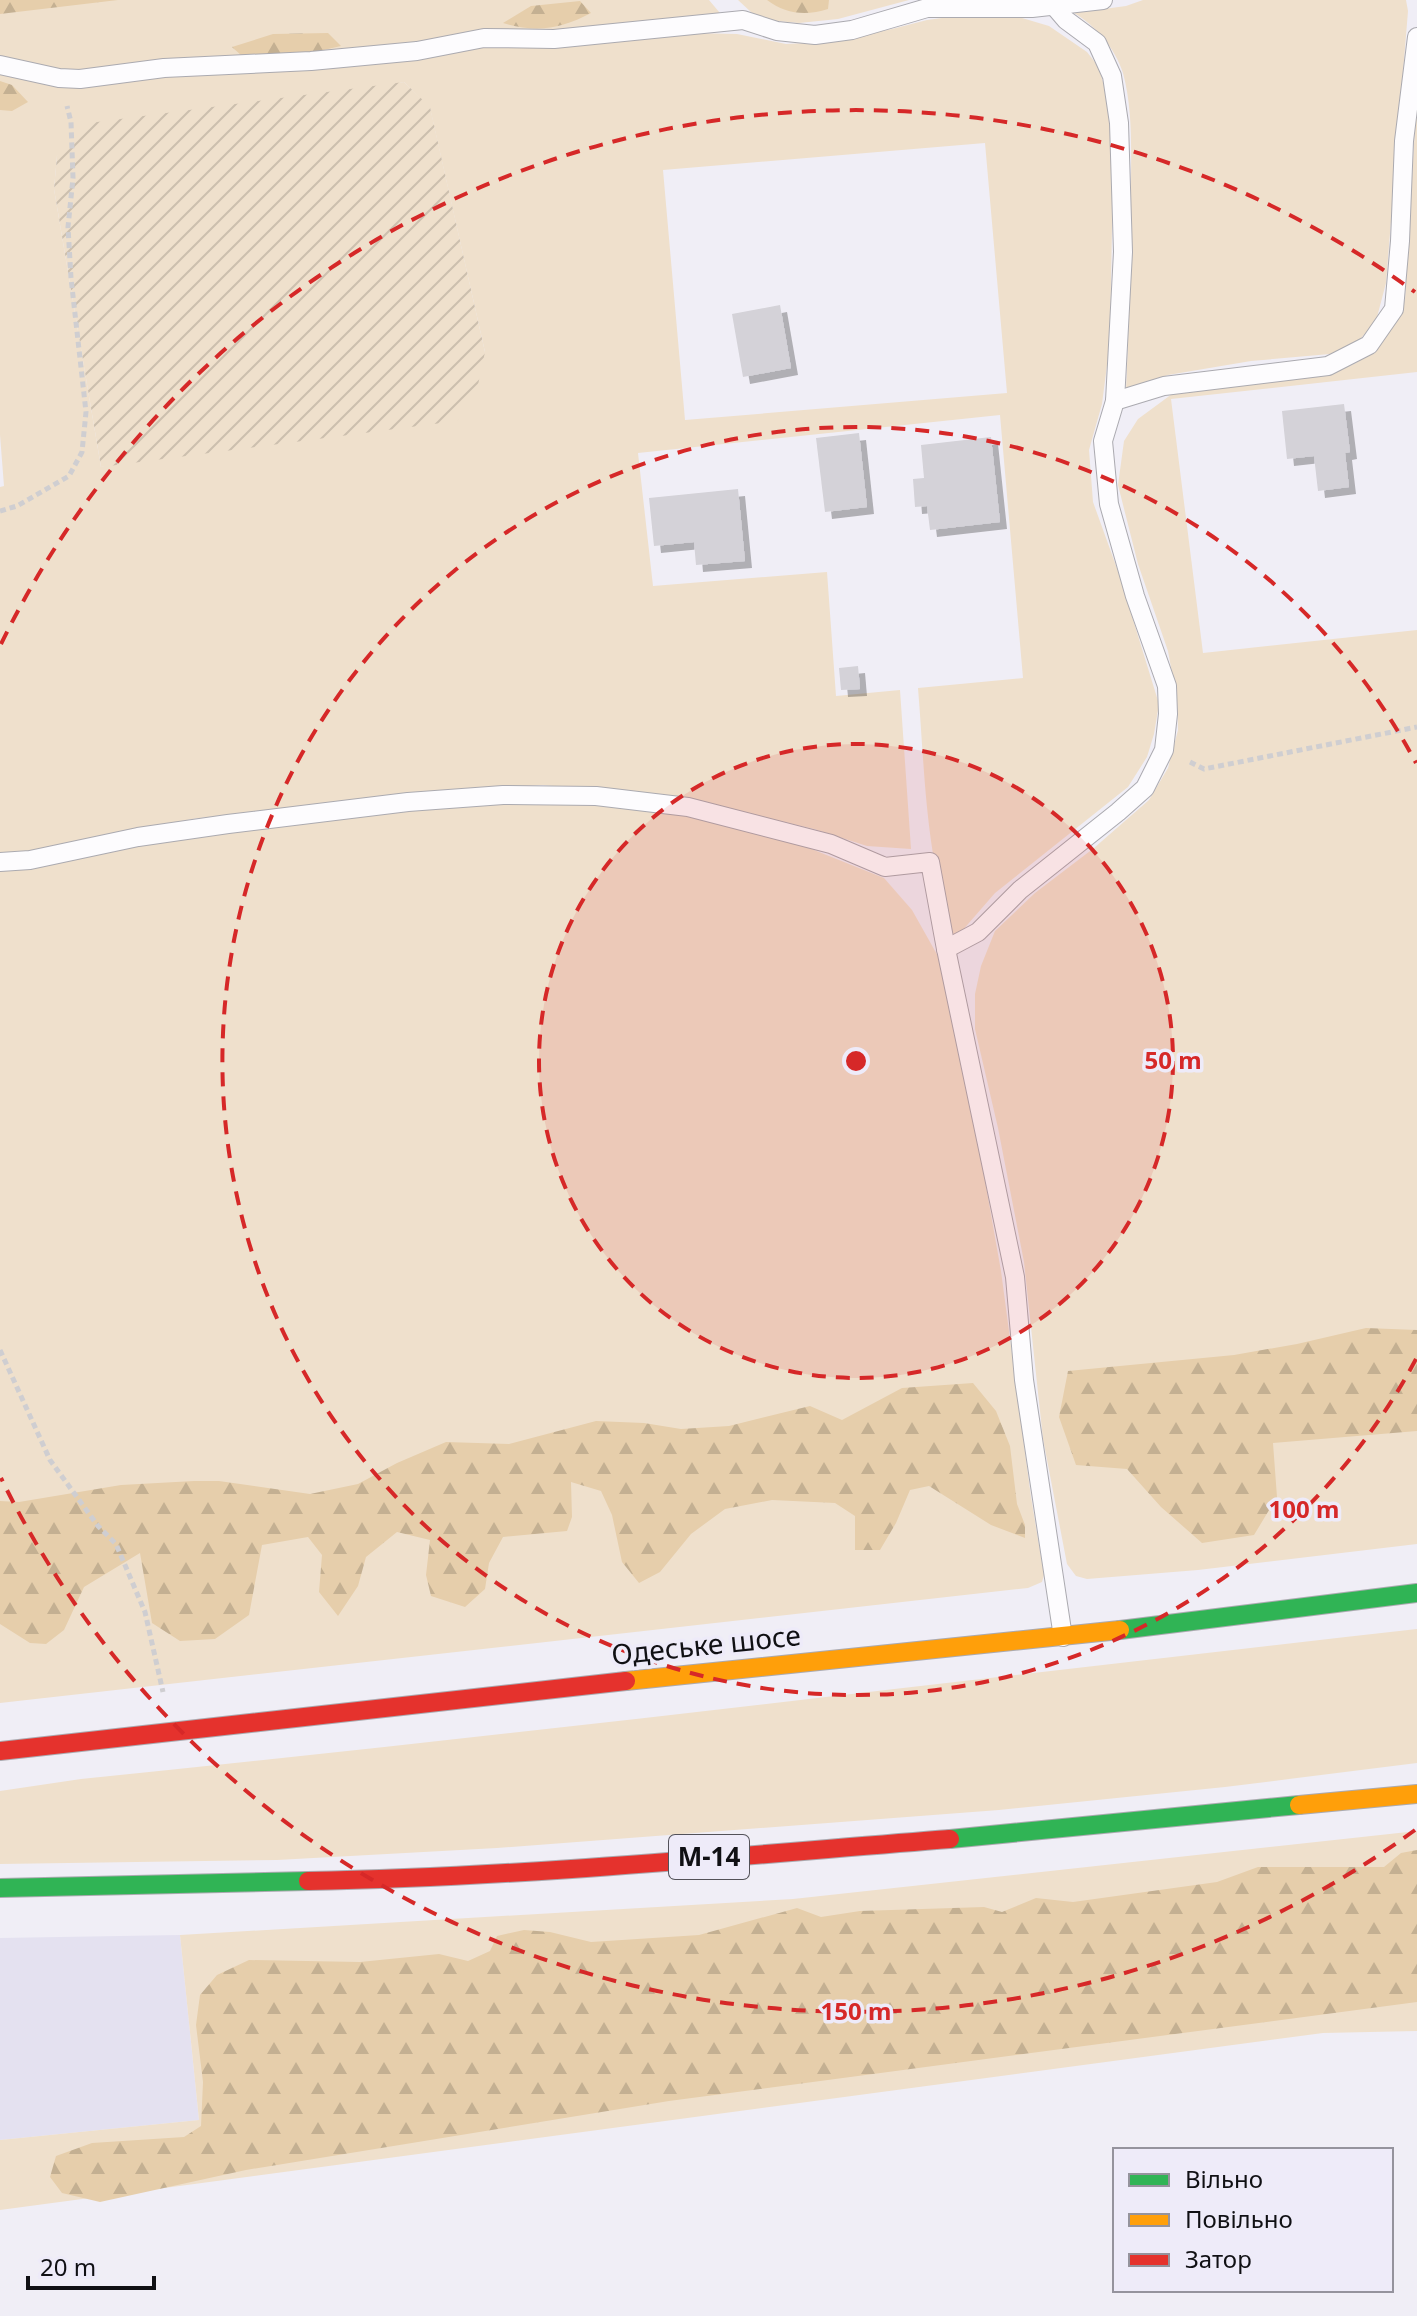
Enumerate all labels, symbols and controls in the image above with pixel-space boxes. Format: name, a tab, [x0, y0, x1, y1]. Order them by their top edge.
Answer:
text: 50 m	[1144, 1043, 1202, 1076]
centre of rings	[842, 1047, 870, 1075]
text: 100 m	[1269, 1492, 1339, 1525]
street label: Одеське шосе	[609, 1615, 802, 1673]
road number: М-14	[669, 1835, 749, 1879]
text: 150 m	[821, 1994, 891, 2027]
legend	[1113, 2148, 1393, 2292]
text: Вільно	[1185, 2162, 1263, 2195]
text: Повільно	[1185, 2202, 1293, 2235]
scale bar	[28, 2240, 154, 2290]
text: Затор	[1185, 2242, 1252, 2275]
text: 20 m	[40, 2250, 96, 2283]

